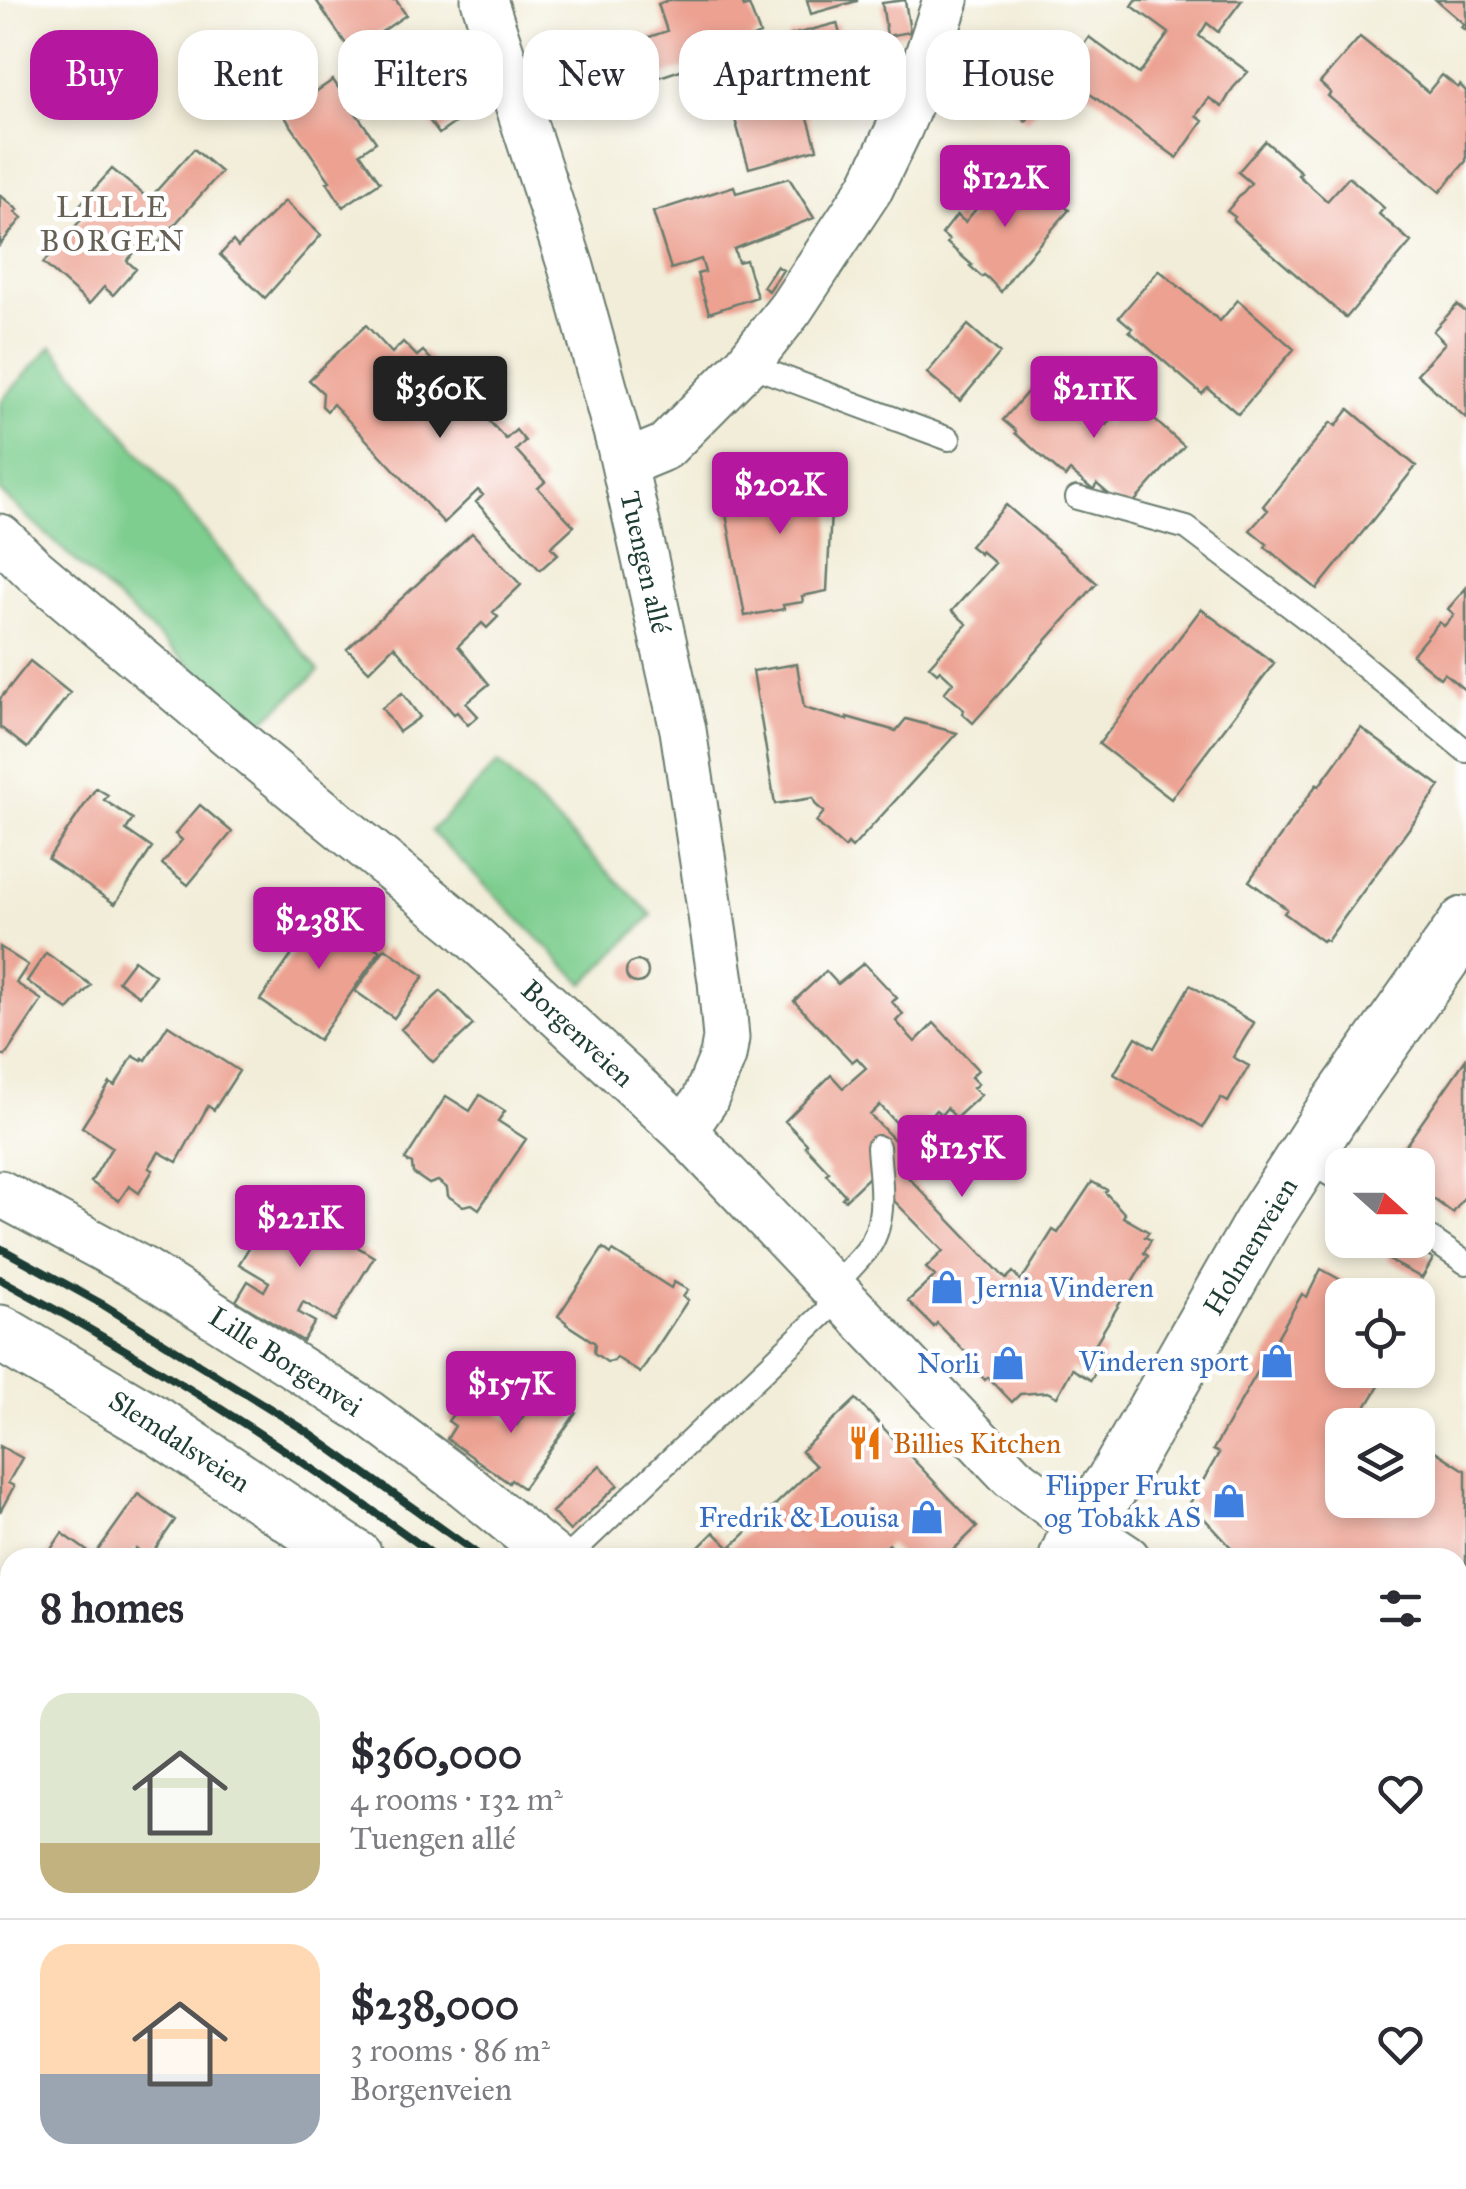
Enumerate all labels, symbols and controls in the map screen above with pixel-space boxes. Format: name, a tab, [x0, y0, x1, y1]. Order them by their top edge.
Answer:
chip: Buy	[30, 30, 158, 120]
chip: Rent	[178, 30, 318, 120]
chip: Filters	[338, 30, 503, 120]
chip: New	[523, 30, 659, 120]
chip: Apartment	[679, 30, 906, 120]
chip: House	[926, 30, 1090, 120]
pin: $122K	[935, 145, 1075, 230]
text: $122K	[962, 158, 1048, 197]
district label: LILLE BORGEN	[40, 189, 186, 259]
pin: $360K	[370, 356, 510, 441]
pin: $211K	[1024, 356, 1164, 441]
text: $360K	[395, 369, 485, 408]
text: $211K	[1053, 369, 1135, 408]
pin: $202K	[710, 452, 850, 537]
text: $202K	[734, 465, 826, 504]
street label: Tuengen allé	[612, 488, 679, 637]
pin: $238K	[249, 887, 389, 972]
text: $238K	[275, 900, 363, 939]
street label: Borgenveien	[514, 972, 641, 1095]
pin: $125K	[892, 1115, 1032, 1200]
text: $125K	[920, 1128, 1004, 1167]
north arrow	[1325, 1148, 1435, 1258]
map controls	[1325, 1148, 1435, 1518]
street label: Holmenveien	[1196, 1171, 1305, 1322]
pin: $221K	[230, 1185, 370, 1270]
text: $221K	[257, 1198, 343, 1237]
shop icon: Jernia Vinderen	[928, 1268, 966, 1306]
place label: Jernia Vinderen	[972, 1270, 1154, 1305]
button: locate	[1325, 1278, 1435, 1388]
street label: Lille Borgenvei	[202, 1299, 369, 1424]
shop icon: Vinderen sport	[1258, 1342, 1296, 1380]
shop icon: Norli	[989, 1344, 1027, 1382]
place label: Vinderen sport	[1078, 1344, 1249, 1379]
place label: Norli	[917, 1346, 980, 1381]
pin: $157K	[441, 1351, 581, 1436]
text: $157K	[468, 1364, 554, 1403]
street label: Slemdalsveien	[102, 1383, 257, 1500]
button: layers	[1325, 1408, 1435, 1518]
restaurant icon: Billies Kitchen	[846, 1424, 884, 1462]
place label: Billies Kitchen	[893, 1426, 1061, 1461]
place label: Flipper Frukt og Tobakk AS	[1044, 1468, 1201, 1535]
shop icon: Flipper Frukt og Tobakk AS	[1210, 1482, 1248, 1520]
shop icon: Fredrik & Louisa	[908, 1498, 946, 1536]
place label: Fredrik & Louisa	[699, 1500, 899, 1535]
icon: filters	[1373, 1581, 1428, 1636]
text: 8 homes	[40, 1582, 184, 1634]
text: $360,000	[350, 1728, 522, 1780]
icon: home	[120, 1733, 240, 1853]
icon: heart	[1373, 1766, 1428, 1821]
text: 4 rooms · 132 m²	[350, 1780, 563, 1819]
text: Tuengen allé	[350, 1819, 516, 1858]
text: $238,000	[350, 1979, 519, 2031]
icon: home	[120, 1984, 240, 2104]
icon: heart	[1373, 2017, 1428, 2072]
text: 3 rooms · 86 m²	[350, 2031, 550, 2070]
text: Borgenveien	[350, 2070, 512, 2109]

